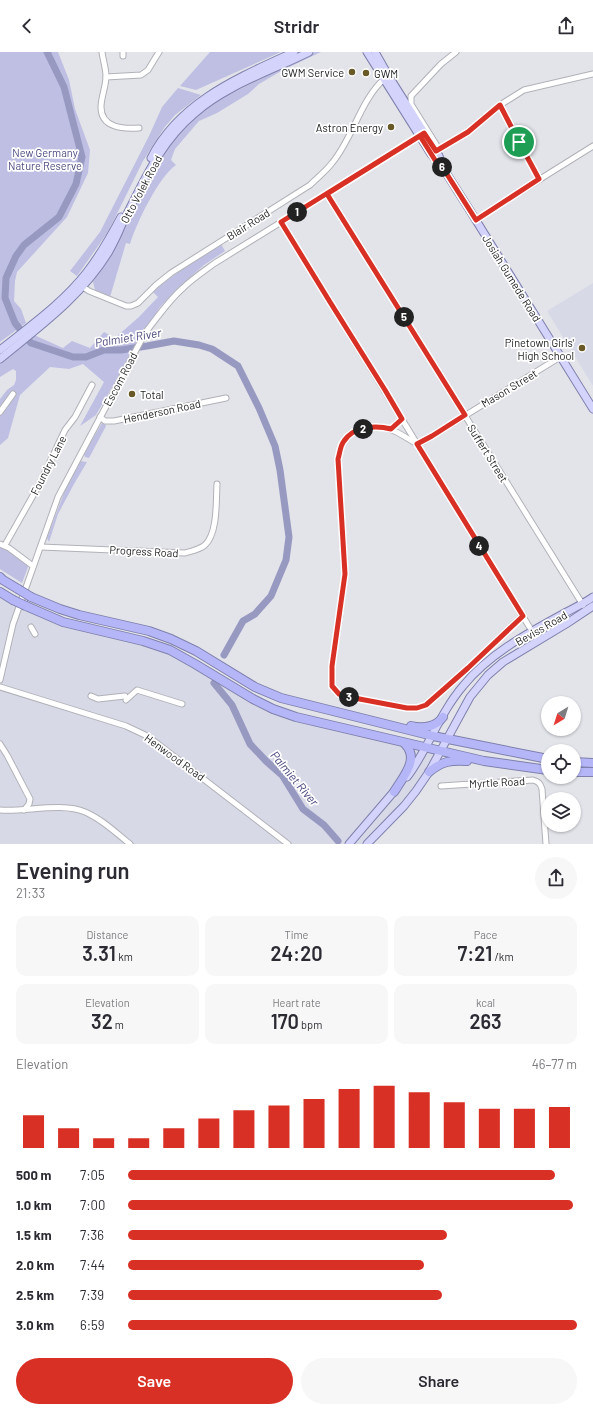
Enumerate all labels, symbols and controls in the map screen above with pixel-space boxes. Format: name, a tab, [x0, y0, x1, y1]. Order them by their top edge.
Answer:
icon: back	[16, 15, 38, 37]
text: Stridr	[274, 15, 319, 37]
icon: share	[555, 15, 577, 37]
place label: GWM Service	[281, 66, 344, 79]
marker: GWM Service	[347, 67, 357, 77]
place label: GWM	[374, 67, 398, 80]
marker: GWM	[361, 68, 371, 78]
place label: Astron Energy	[316, 121, 383, 134]
marker: Astron Energy	[386, 122, 396, 132]
pin	[502, 125, 536, 159]
icon: arrive	[508, 131, 530, 153]
park label: New Germany Nature Reserve	[8, 146, 82, 172]
street label: Otto Volek Road	[118, 153, 164, 225]
pin: 6	[432, 157, 452, 177]
text: 6	[439, 160, 445, 173]
pin: 1	[287, 202, 307, 222]
text: 1	[295, 205, 299, 218]
street label: Blair Road	[224, 206, 272, 242]
street label: Josiah Gumede Road	[480, 232, 544, 324]
pin: 5	[394, 307, 414, 327]
text: 5	[401, 310, 407, 323]
water label: Palmiet River	[94, 325, 163, 349]
place label: Pinetown Girls' High School	[505, 336, 575, 362]
marker: Pinetown Girls' High School	[577, 343, 587, 353]
street label: Escom Road	[100, 350, 140, 408]
street label: Mason Street	[479, 366, 539, 410]
place label: Total	[140, 388, 164, 401]
marker: Total	[127, 389, 137, 399]
street label: Henderson Road	[122, 396, 202, 426]
pin: 2	[353, 419, 373, 439]
text: 2	[360, 422, 366, 435]
street label: Suffert Street	[465, 422, 511, 484]
street label: Foundry Lane	[28, 433, 69, 497]
pin: 4	[469, 536, 489, 556]
text: 4	[476, 539, 482, 552]
street label: Progress Road	[109, 543, 179, 559]
street label: Beviss Road	[513, 608, 569, 648]
pin: 3	[339, 687, 359, 707]
text: 3	[346, 690, 352, 703]
north arrow	[541, 696, 581, 736]
map controls	[541, 696, 581, 832]
street label: Henwood Road	[142, 731, 208, 783]
button: locate	[541, 744, 581, 784]
water label: Palmiet River	[268, 748, 322, 809]
street label: Myrtle Road	[469, 774, 525, 790]
button: layers	[541, 792, 581, 832]
text: Evening run	[16, 857, 130, 883]
button: share	[535, 857, 577, 899]
text: 21:33	[16, 885, 45, 901]
text: Distance	[87, 928, 128, 941]
text: Time	[285, 928, 308, 941]
text: Pace	[474, 928, 497, 941]
text: 3.31	[82, 941, 116, 965]
text: 24:20	[270, 941, 323, 965]
text: 7:21	[458, 941, 492, 965]
text: km	[116, 950, 133, 963]
text: /km	[492, 950, 513, 963]
text: Elevation	[85, 996, 130, 1009]
text: Heart rate	[272, 996, 321, 1009]
text: kcal	[476, 996, 495, 1009]
text: 32	[91, 1009, 113, 1033]
text: 170	[271, 1009, 299, 1033]
text: 263	[469, 1009, 502, 1033]
text: m	[113, 1018, 124, 1031]
text: bpm	[299, 1018, 322, 1031]
text: Elevation	[16, 1056, 68, 1072]
text: 46–77 m	[532, 1056, 577, 1072]
text: 500 m	[16, 1167, 51, 1183]
text: 7:05	[80, 1167, 105, 1183]
text: 1.0 km	[16, 1197, 52, 1213]
text: 7:00	[80, 1197, 105, 1213]
text: 1.5 km	[16, 1227, 52, 1243]
text: 7:36	[80, 1227, 104, 1243]
text: 2.0 km	[16, 1257, 54, 1273]
text: 7:44	[80, 1257, 105, 1273]
text: 2.5 km	[16, 1287, 54, 1303]
text: 7:39	[80, 1287, 104, 1303]
text: 3.0 km	[16, 1317, 54, 1333]
text: 6:59	[80, 1317, 105, 1333]
button: Save	[16, 1358, 293, 1404]
button: Share	[301, 1358, 577, 1404]

